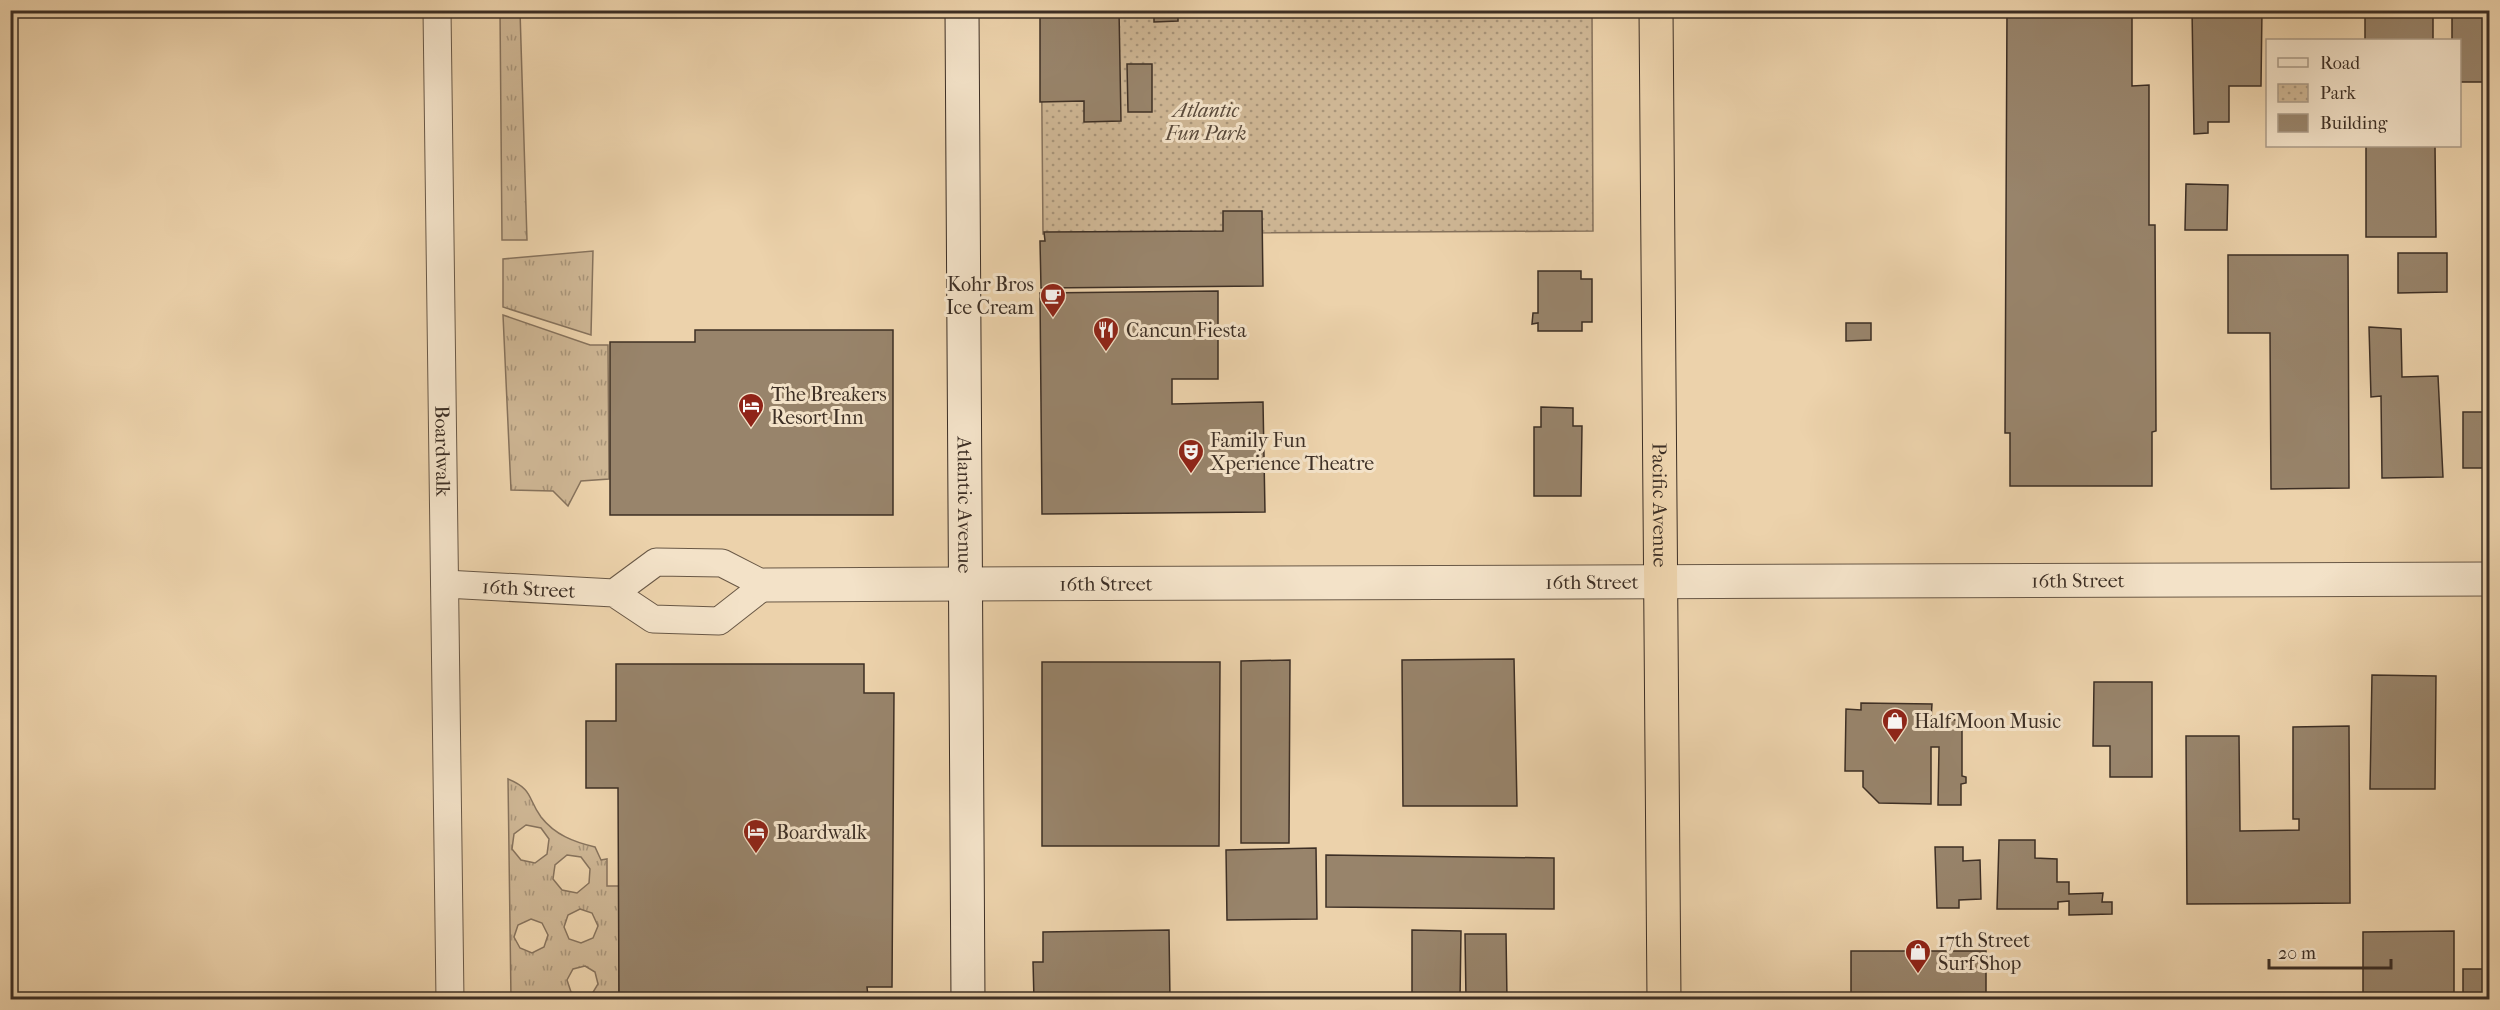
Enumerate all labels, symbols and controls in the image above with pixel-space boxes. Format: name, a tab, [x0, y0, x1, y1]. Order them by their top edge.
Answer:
legend	[2266, 39, 2461, 147]
text: Road	[2320, 53, 2360, 74]
text: Park	[2320, 83, 2357, 104]
park label: Atlantic Fun Park	[1164, 99, 1247, 145]
text: Building	[2320, 113, 2388, 134]
place label: Kohr Bros Ice Cream	[946, 273, 1034, 319]
cafe icon: Kohr Bros Ice Cream	[1038, 281, 1068, 319]
restaurant icon: Cancun Fiesta	[1091, 315, 1121, 353]
place label: Cancun Fiesta	[1126, 319, 1247, 342]
place label: The Breakers Resort Inn	[771, 383, 887, 429]
hotel icon: The Breakers Resort Inn	[736, 391, 766, 429]
street label: Boardwalk	[430, 405, 454, 497]
place label: Family Fun Xperience Theatre	[1210, 429, 1374, 475]
street label: Atlantic Avenue	[953, 436, 976, 574]
theatre icon: Family Fun Xperience Theatre	[1176, 437, 1206, 475]
street label: Pacific Avenue	[1647, 443, 1672, 568]
street label: 16th Street	[2031, 569, 2125, 593]
street label: 16th Street	[1545, 571, 1639, 594]
street label: 16th Street	[1059, 572, 1153, 596]
street label: 16th Street	[482, 575, 576, 603]
shop icon: Half Moon Music	[1880, 706, 1910, 744]
place label: Half Moon Music	[1914, 710, 2061, 733]
hotel icon: Boardwalk	[741, 817, 771, 855]
place label: Boardwalk	[776, 821, 868, 844]
place label: 17th Street Surf Shop	[1938, 929, 2030, 975]
scale bar	[2269, 932, 2390, 970]
shop icon: 17th Street Surf Shop	[1903, 937, 1933, 975]
text: 20 m	[2278, 943, 2316, 964]

